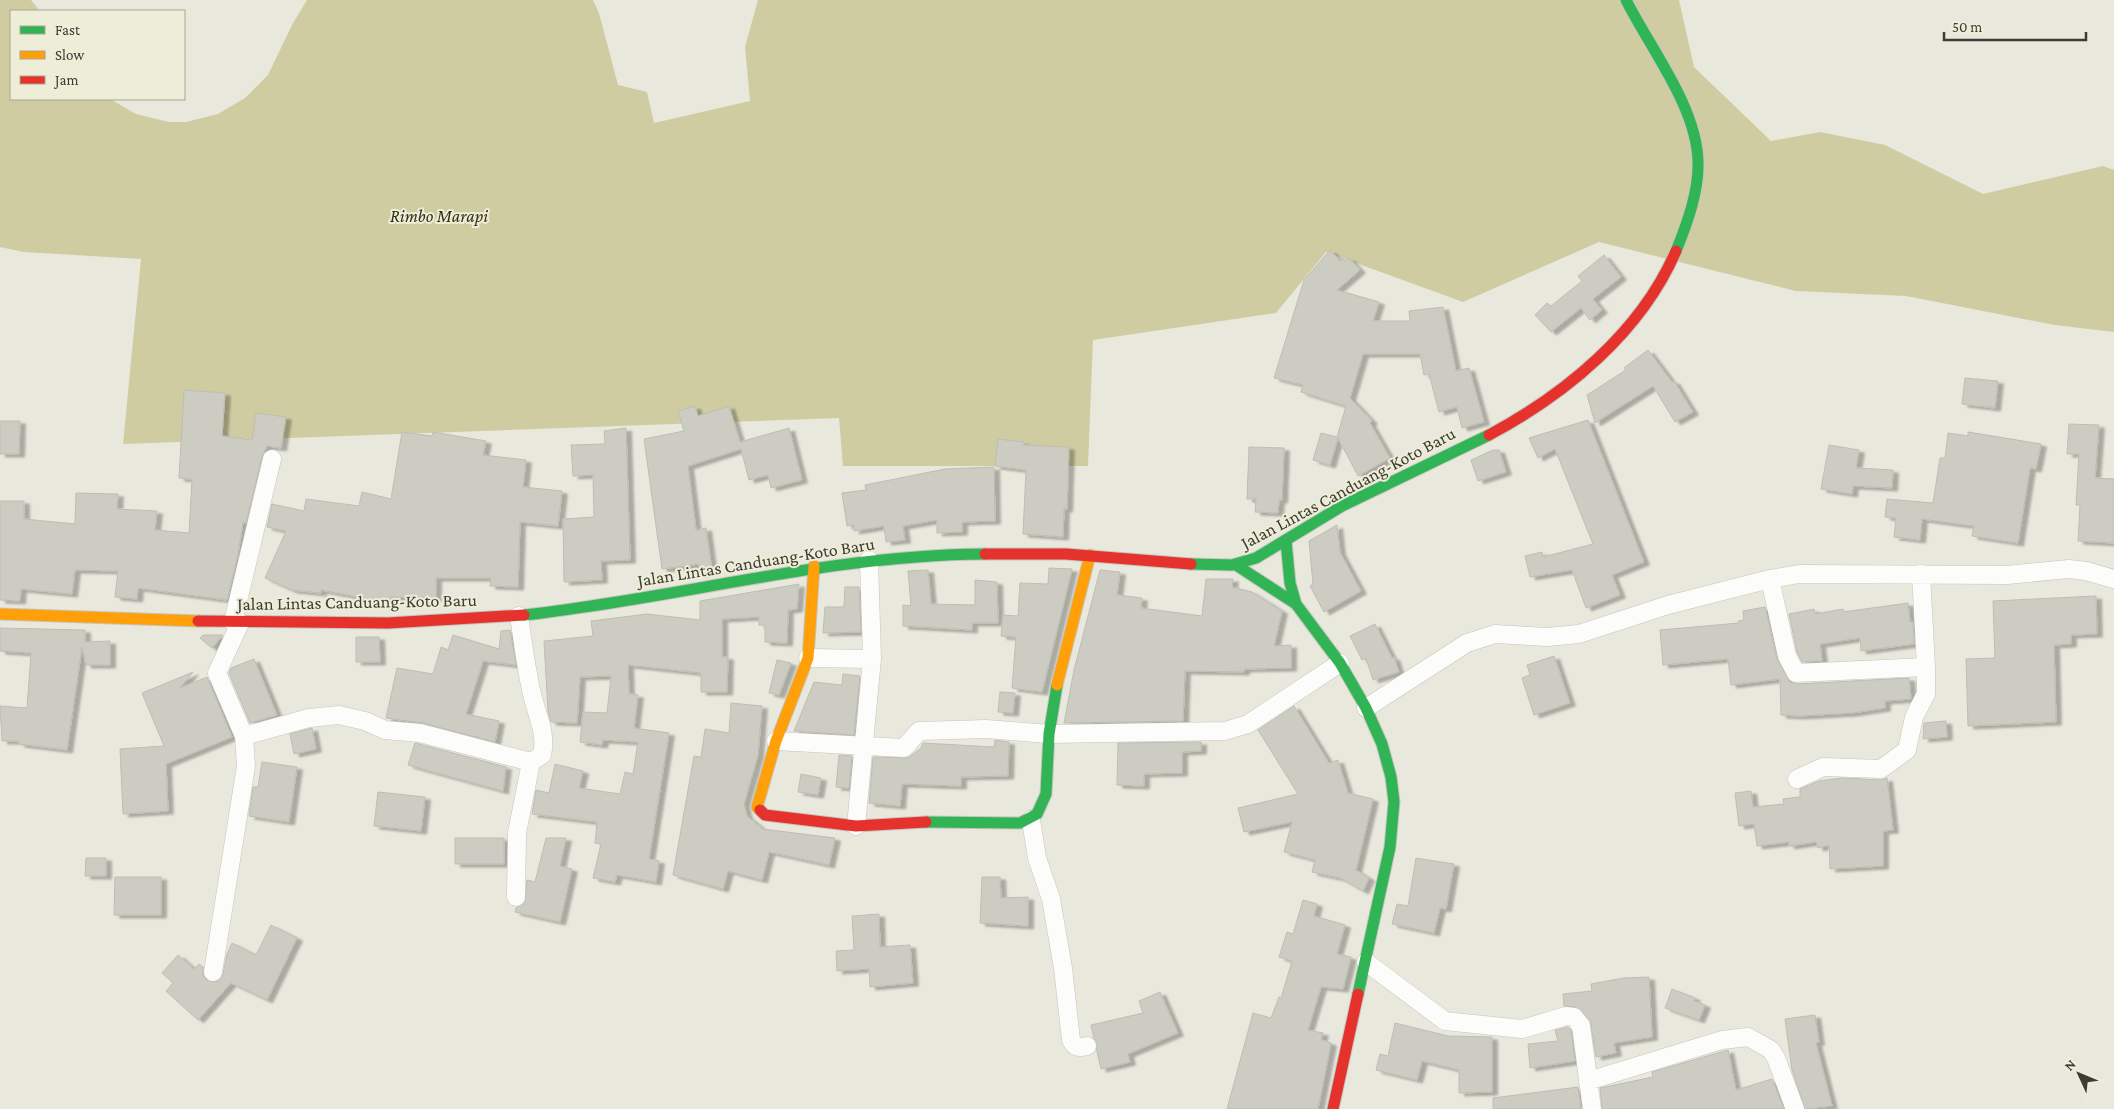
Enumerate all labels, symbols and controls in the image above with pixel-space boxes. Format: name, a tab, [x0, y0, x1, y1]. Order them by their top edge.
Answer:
legend	[10, 10, 185, 100]
scale bar	[1944, 10, 2086, 42]
text: 50 m	[1952, 19, 1982, 35]
text: Fast	[55, 22, 81, 38]
text: Slow	[55, 47, 85, 63]
text: Jam	[53, 72, 78, 89]
park label: Rimbo Marapi	[390, 206, 488, 226]
street label: Jalan Lintas Canduang-Koto Baru	[1236, 423, 1459, 554]
street label: Jalan Lintas Canduang-Koto Baru	[634, 533, 876, 591]
street label: Jalan Lintas Canduang-Koto Baru	[235, 590, 478, 614]
north arrow	[2054, 1049, 2104, 1099]
text: N	[2061, 1056, 2079, 1074]

